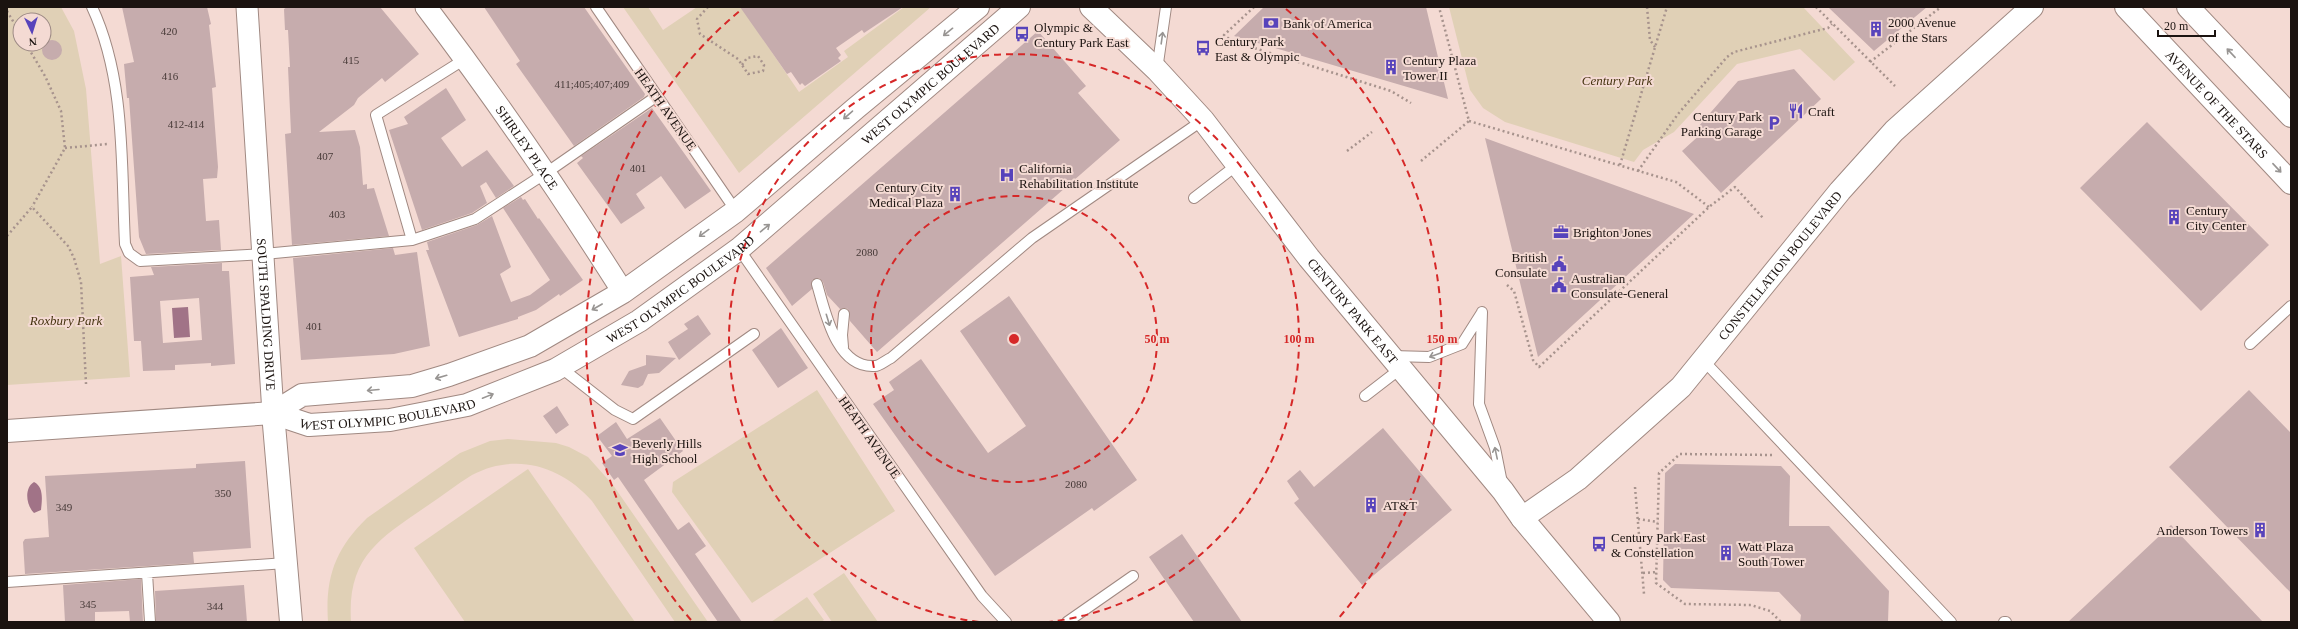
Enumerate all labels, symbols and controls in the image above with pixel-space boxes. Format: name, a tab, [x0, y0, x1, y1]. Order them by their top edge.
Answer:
north arrow	[12, 12, 52, 52]
scale bar	[2158, 12, 2215, 38]
bank icon: Bank of America	[1262, 14, 1280, 32]
place label: 2000 Avenue of the Stars	[1888, 15, 1956, 45]
place label: Bank of America	[1283, 16, 1372, 31]
text: 20 m	[2164, 19, 2189, 33]
street label: WEST OLYMPIC BOULEVARD	[858, 20, 1003, 148]
place label: Olympic & Century Park East	[1034, 20, 1129, 50]
building icon: 2000 Avenue of the Stars	[1867, 20, 1885, 38]
house number: 420	[161, 25, 178, 37]
bus stop icon: Olympic & Century Park East	[1013, 25, 1031, 43]
one-way arrow	[942, 27, 953, 36]
one-way arrow	[1158, 32, 1165, 45]
place label: Century Park East & Olympic	[1215, 34, 1300, 64]
text: N	[28, 36, 37, 48]
bus stop icon: Century Park East & Olympic	[1194, 39, 1212, 57]
street label: AVENUE OF THE STARS	[2162, 47, 2271, 162]
one-way arrow	[2226, 48, 2236, 58]
place label: Century Plaza Tower II	[1403, 53, 1477, 83]
house number: 415	[343, 54, 360, 66]
building icon: Century Plaza Tower II	[1382, 58, 1400, 76]
street label: HEATH AVENUE	[632, 65, 700, 153]
house number: 416	[162, 70, 179, 82]
park label: Century Park	[1582, 73, 1652, 88]
house number: 411;405;407;409	[555, 78, 630, 90]
restaurant icon: Craft	[1787, 102, 1805, 120]
street label: SHIRLEY PLACE	[493, 103, 561, 193]
place label: Craft	[1808, 104, 1835, 119]
place label: Century Park Parking Garage	[1681, 109, 1762, 139]
one-way arrow	[843, 110, 853, 119]
parking icon: Century Park Parking Garage	[1765, 114, 1783, 132]
house number: 412-414	[168, 118, 205, 130]
house number: 407	[317, 150, 334, 162]
place label: California Rehabilitation Institute	[1019, 161, 1139, 191]
house number: 401	[630, 162, 646, 174]
one-way arrow	[2272, 163, 2282, 173]
hospital icon: California Rehabilitation Institute	[998, 166, 1016, 184]
place label: Century City Medical Plaza	[869, 180, 943, 210]
building icon: Century City Medical Plaza	[946, 185, 964, 203]
street label: CONSTELLATION BOULEVARD	[1715, 188, 1845, 343]
place label: Century City Center	[2186, 203, 2247, 233]
house number: 403	[329, 208, 346, 220]
building icon: Century City Center	[2165, 208, 2183, 226]
one-way arrow	[760, 223, 771, 232]
office icon: Brighton Jones	[1552, 223, 1570, 241]
place label: Brighton Jones	[1573, 225, 1651, 240]
one-way arrow	[699, 229, 710, 238]
street label: WEST OLYMPIC BOULEVARD	[604, 232, 757, 346]
street label: SOUTH SPALDING DRIVE	[254, 238, 279, 391]
house number: 2080	[856, 246, 879, 258]
place label: British Consulate	[1495, 250, 1547, 280]
street label: CENTURY PARK EAST	[1304, 255, 1401, 367]
public building icon: British Consulate	[1550, 255, 1568, 273]
place label: Australian Consulate-General	[1571, 271, 1669, 301]
public building icon: Australian Consulate-General	[1550, 276, 1568, 294]
one-way arrow	[591, 303, 603, 311]
park label: Roxbury Park	[29, 313, 103, 328]
one-way arrow	[825, 313, 832, 326]
house number: 401	[306, 320, 322, 332]
centre of rings	[1007, 332, 1021, 346]
text: 50 m	[1145, 332, 1170, 346]
text: 100 m	[1284, 332, 1315, 346]
text: 150 m	[1427, 332, 1458, 346]
one-way arrow	[1429, 351, 1441, 359]
one-way arrow	[435, 374, 448, 381]
one-way arrow	[367, 386, 380, 394]
one-way arrow	[482, 392, 494, 400]
street label: HEATH AVENUE	[836, 393, 904, 481]
street label: WEST OLYMPIC BOULEVARD	[298, 395, 478, 434]
place label: Beverly Hills High School	[632, 436, 702, 466]
school or university icon: Beverly Hills High School	[611, 441, 629, 459]
one-way arrow	[1492, 446, 1500, 459]
house number: 2080	[1065, 478, 1088, 490]
house number: 350	[215, 487, 232, 499]
building icon: AT&T	[1362, 496, 1380, 514]
place label: AT&T	[1383, 498, 1417, 513]
house number: 349	[56, 501, 73, 513]
building icon: Anderson Towers	[2251, 521, 2269, 539]
place label: Anderson Towers	[2156, 523, 2248, 538]
place label: Century Park East & Constellation	[1611, 530, 1706, 560]
bus stop icon: Century Park East & Constellation	[1590, 535, 1608, 553]
place label: Watt Plaza South Tower	[1738, 539, 1805, 569]
building icon: Watt Plaza South Tower	[1717, 544, 1735, 562]
house number: 345	[80, 598, 97, 610]
house number: 344	[207, 600, 224, 612]

